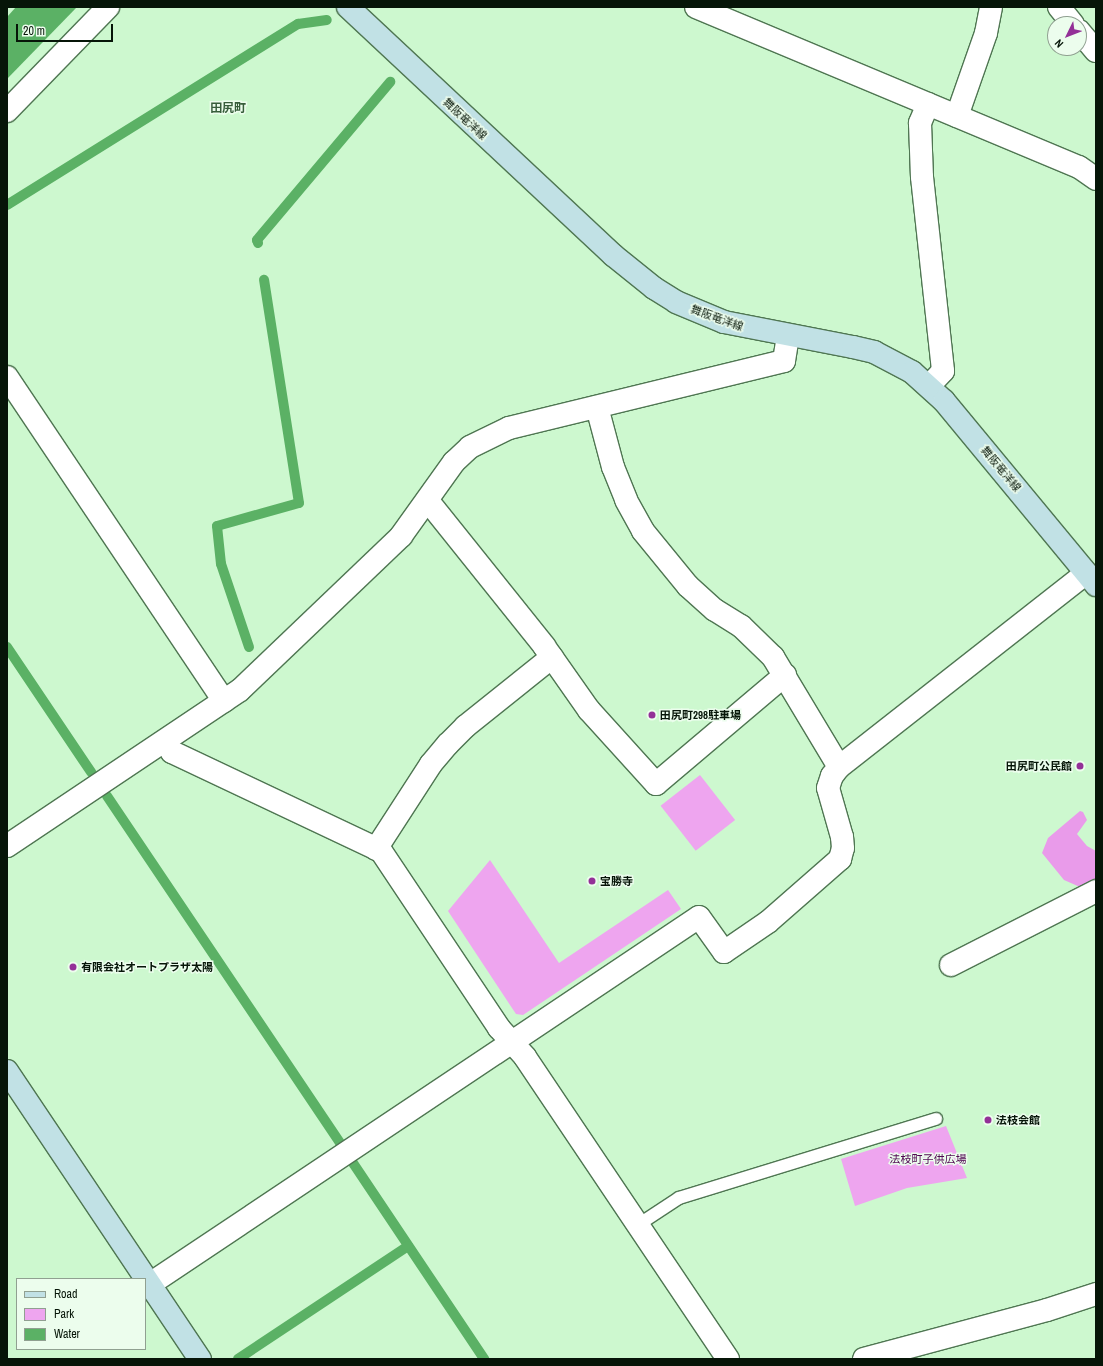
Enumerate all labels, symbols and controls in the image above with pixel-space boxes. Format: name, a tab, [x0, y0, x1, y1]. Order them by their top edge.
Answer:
scale bar	[18, 16, 115, 42]
north arrow	[1047, 16, 1087, 56]
text: 20 m	[23, 23, 45, 39]
text: N	[1052, 36, 1066, 51]
street label: 舞阪竜洋線	[440, 95, 490, 143]
district label: 田尻町	[210, 102, 246, 116]
street label: 舞阪竜洋線	[689, 302, 745, 334]
street label: 舞阪竜洋線	[978, 444, 1024, 494]
place label: 田尻町298駐車場	[660, 708, 741, 722]
marker: 田尻町298駐車場	[647, 710, 657, 720]
place label: 田尻町公民館	[1006, 759, 1072, 773]
marker: 田尻町公民館	[1075, 761, 1085, 771]
place label: 宝勝寺	[600, 874, 633, 888]
marker: 宝勝寺	[587, 876, 597, 886]
place label: 有限会社オートプラザ太陽	[81, 960, 213, 974]
marker: 有限会社オートプラザ太陽	[68, 962, 78, 972]
place label: 法枝会館	[996, 1113, 1040, 1127]
marker: 法枝会館	[983, 1115, 993, 1125]
park label: 法枝町子供広場	[890, 1152, 966, 1166]
legend	[16, 1278, 146, 1350]
text: Road	[54, 1286, 78, 1302]
text: Park	[54, 1306, 74, 1322]
text: Water	[54, 1326, 80, 1342]

